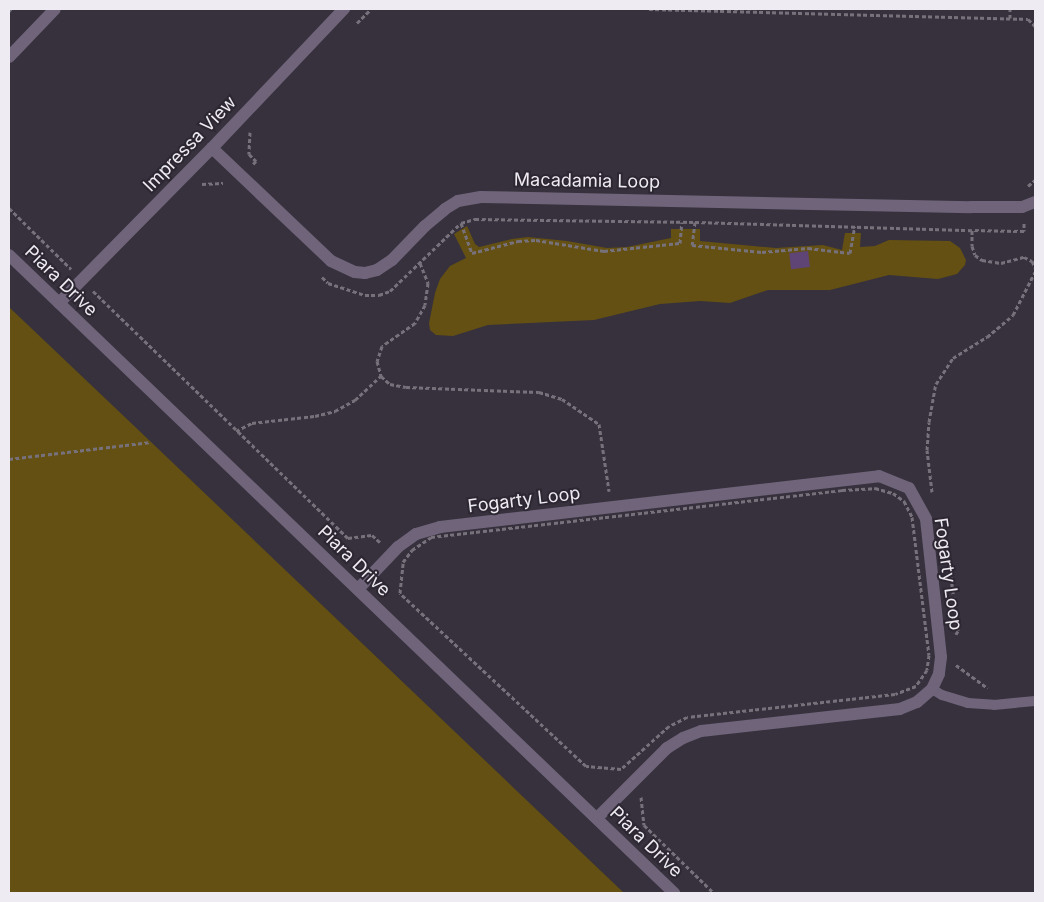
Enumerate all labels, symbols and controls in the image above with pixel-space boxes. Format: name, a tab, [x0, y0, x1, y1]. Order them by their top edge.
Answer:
street label: Impressa View	[139, 92, 241, 196]
street label: Macadamia Loop	[514, 169, 660, 193]
street label: Piara Drive	[20, 241, 102, 321]
street label: Fogarty Loop	[467, 482, 581, 518]
street label: Fogarty Loop	[929, 516, 967, 632]
street label: Piara Drive	[313, 521, 395, 601]
street label: Piara Drive	[605, 802, 687, 882]

